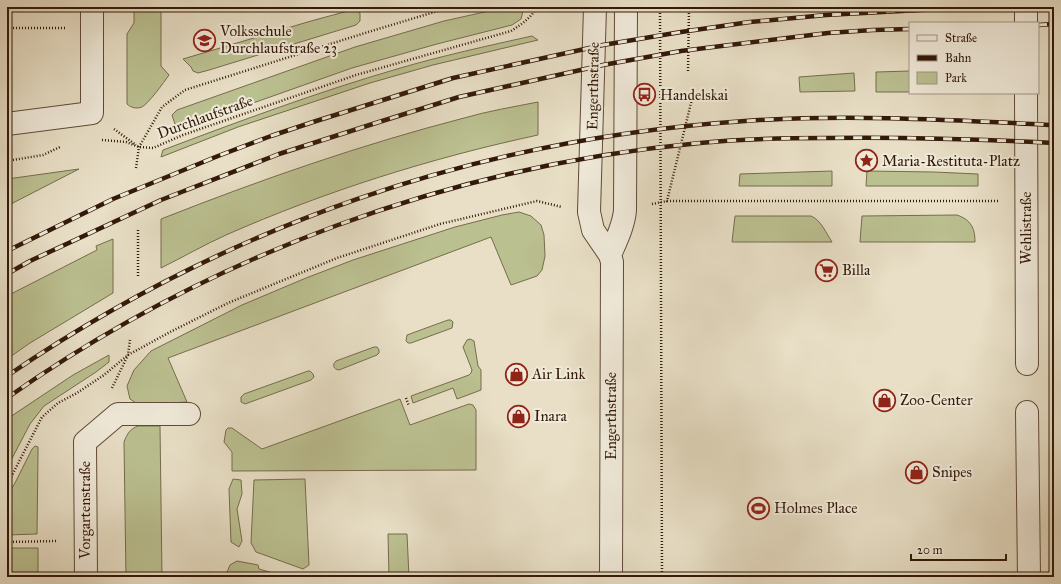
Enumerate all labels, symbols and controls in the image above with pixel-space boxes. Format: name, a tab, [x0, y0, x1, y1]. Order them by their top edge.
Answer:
place label: Volksschule Durchlaufstraße 23	[219, 22, 337, 57]
legend	[909, 22, 1039, 94]
school or university icon: Volksschule Durchlaufstraße 23	[191, 27, 217, 53]
text: Straße	[945, 31, 977, 45]
street label: Engerthstraße	[583, 42, 603, 130]
text: Bahn	[945, 51, 972, 65]
text: Park	[945, 71, 967, 85]
bus stop icon: Handelskai	[632, 82, 658, 108]
place label: Handelskai	[660, 86, 728, 104]
street label: Durchlaufstraße	[155, 91, 255, 143]
place icon: Maria-Restituta-Platz	[853, 148, 879, 174]
place label: Maria-Restituta-Platz	[882, 152, 1020, 170]
street label: Wehlistraße	[1017, 191, 1035, 265]
supermarket icon: Billa	[814, 257, 840, 283]
place label: Billa	[842, 261, 871, 279]
shop icon: Air Link	[504, 361, 530, 387]
place label: Air Link	[531, 365, 585, 383]
street label: Engerthstraße	[602, 372, 620, 460]
shop icon: Zoo-Center	[871, 387, 897, 413]
place label: Zoo-Center	[900, 391, 973, 409]
shop icon: Inara	[506, 403, 532, 429]
place label: Inara	[534, 407, 568, 425]
shop icon: Snipes	[904, 459, 930, 485]
street label: Vorgartenstraße	[76, 461, 94, 560]
place label: Snipes	[932, 463, 972, 481]
sports icon: Holmes Place	[745, 495, 771, 521]
place label: Holmes Place	[774, 499, 858, 517]
scale bar	[911, 536, 1006, 562]
text: 20 m	[917, 543, 943, 557]

